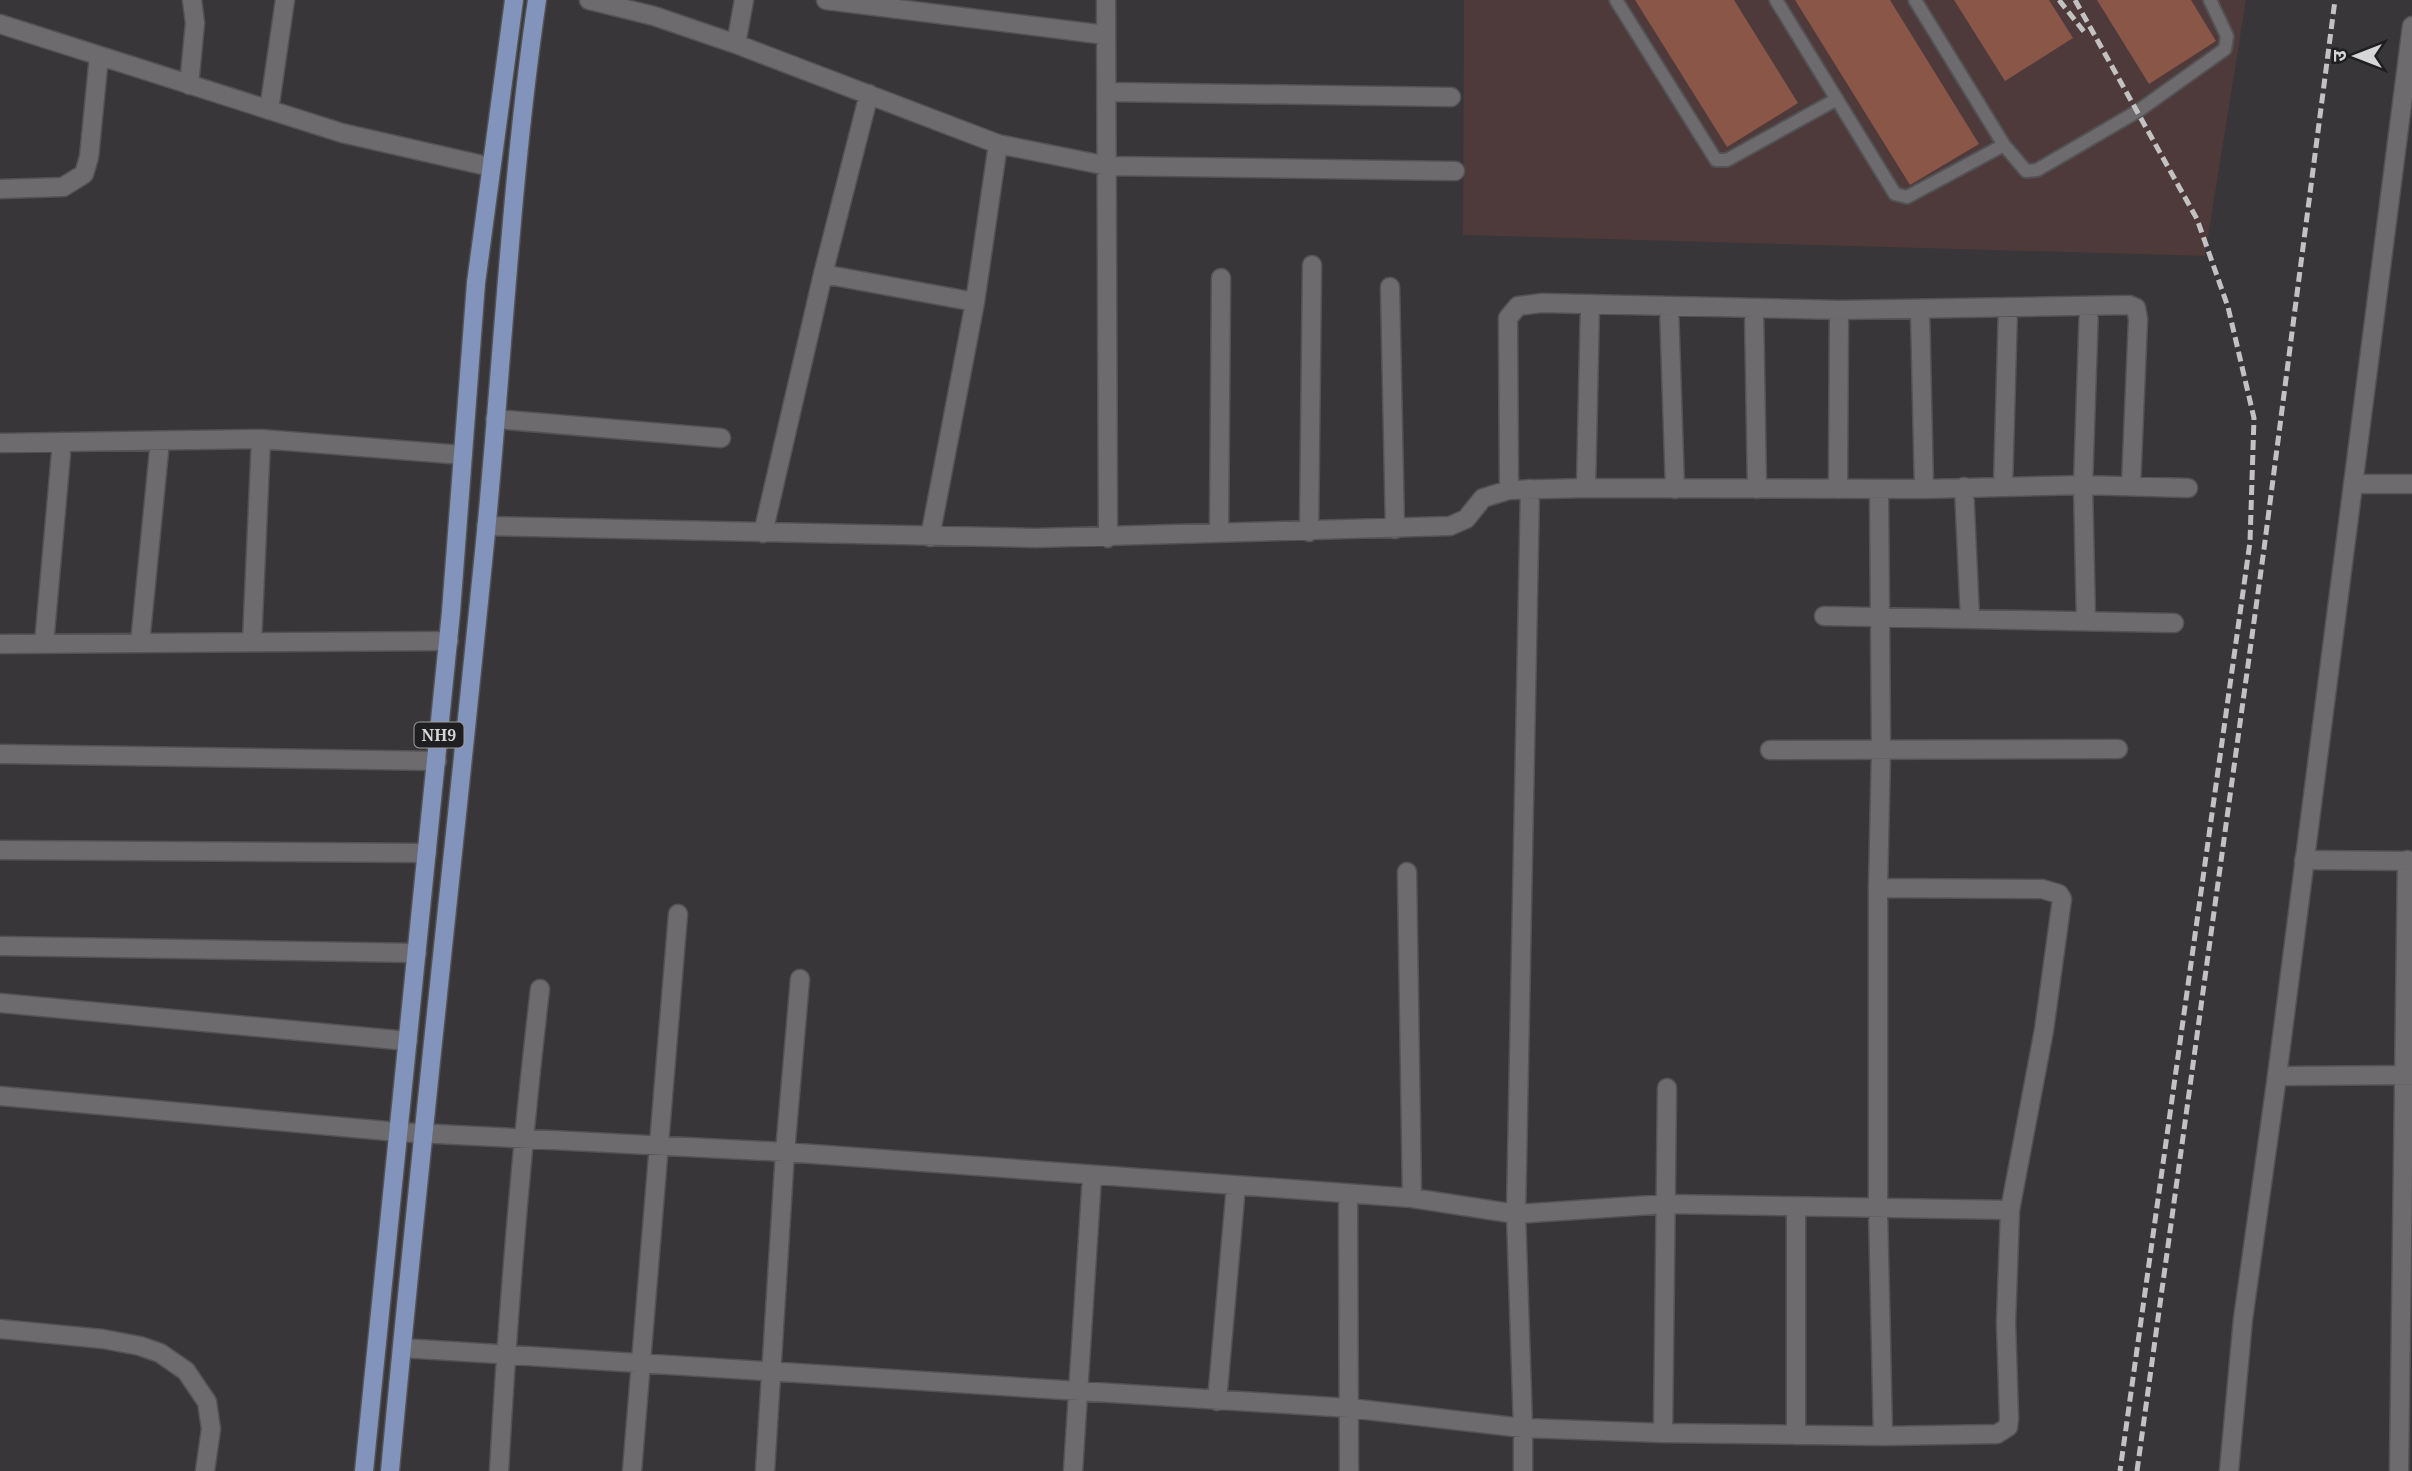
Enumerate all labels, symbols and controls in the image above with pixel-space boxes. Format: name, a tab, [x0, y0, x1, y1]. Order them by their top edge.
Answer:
north arrow	[2321, 21, 2391, 91]
text: उ	[2326, 50, 2352, 62]
road number: NH9	[414, 722, 464, 748]

